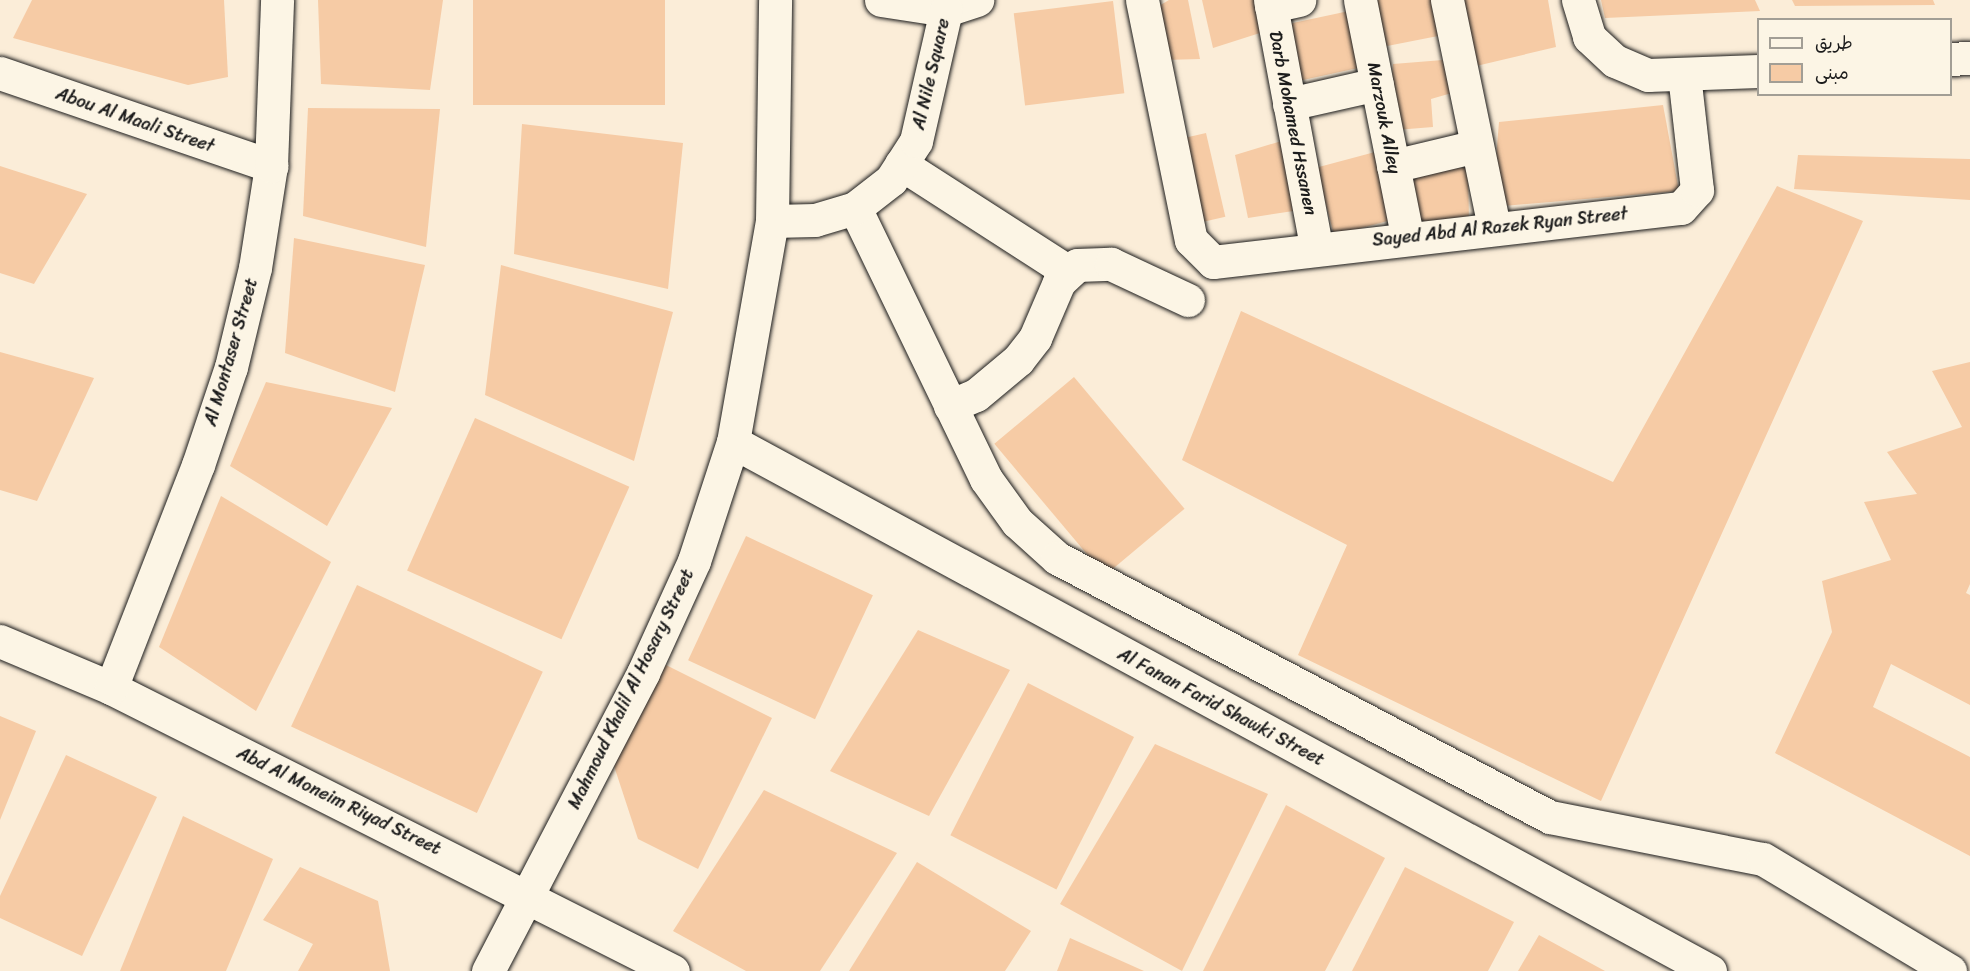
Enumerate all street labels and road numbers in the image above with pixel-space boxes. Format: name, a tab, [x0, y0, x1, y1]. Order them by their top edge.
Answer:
street label: Al Nile Square	[908, 17, 954, 131]
street label: Darb Mohamed Hssanen	[1265, 29, 1321, 217]
street label: Marzouk Alley	[1363, 60, 1405, 176]
street label: Abou Al Maali Street	[53, 83, 217, 157]
street label: Sayed Abd Al Razek Ryan Street	[1370, 203, 1630, 251]
street label: Al Montaser Street	[200, 276, 262, 428]
street label: Mahmoud Khalil Al Hosary Street	[564, 566, 698, 812]
street label: Al Fanan Farid Shawki Street	[1113, 643, 1329, 771]
street label: Abd Al Moneim Riyad Street	[233, 742, 445, 860]

